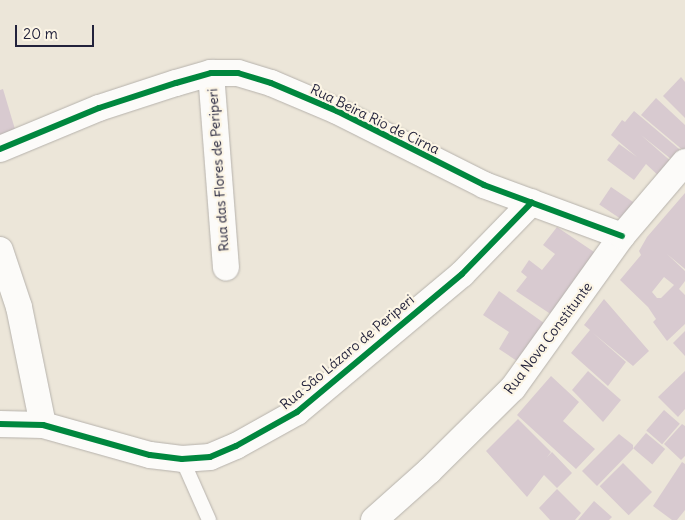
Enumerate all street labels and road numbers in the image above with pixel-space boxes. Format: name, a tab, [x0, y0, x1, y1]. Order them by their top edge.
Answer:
street label: Rua Beira Rio de Cirna	[308, 80, 442, 158]
street label: Rua das Flores de Periperi	[204, 88, 232, 252]
street label: Rua Nova Constitunte	[500, 279, 596, 397]
street label: Rua Sâo Lázaro de Periperi	[277, 291, 417, 413]

